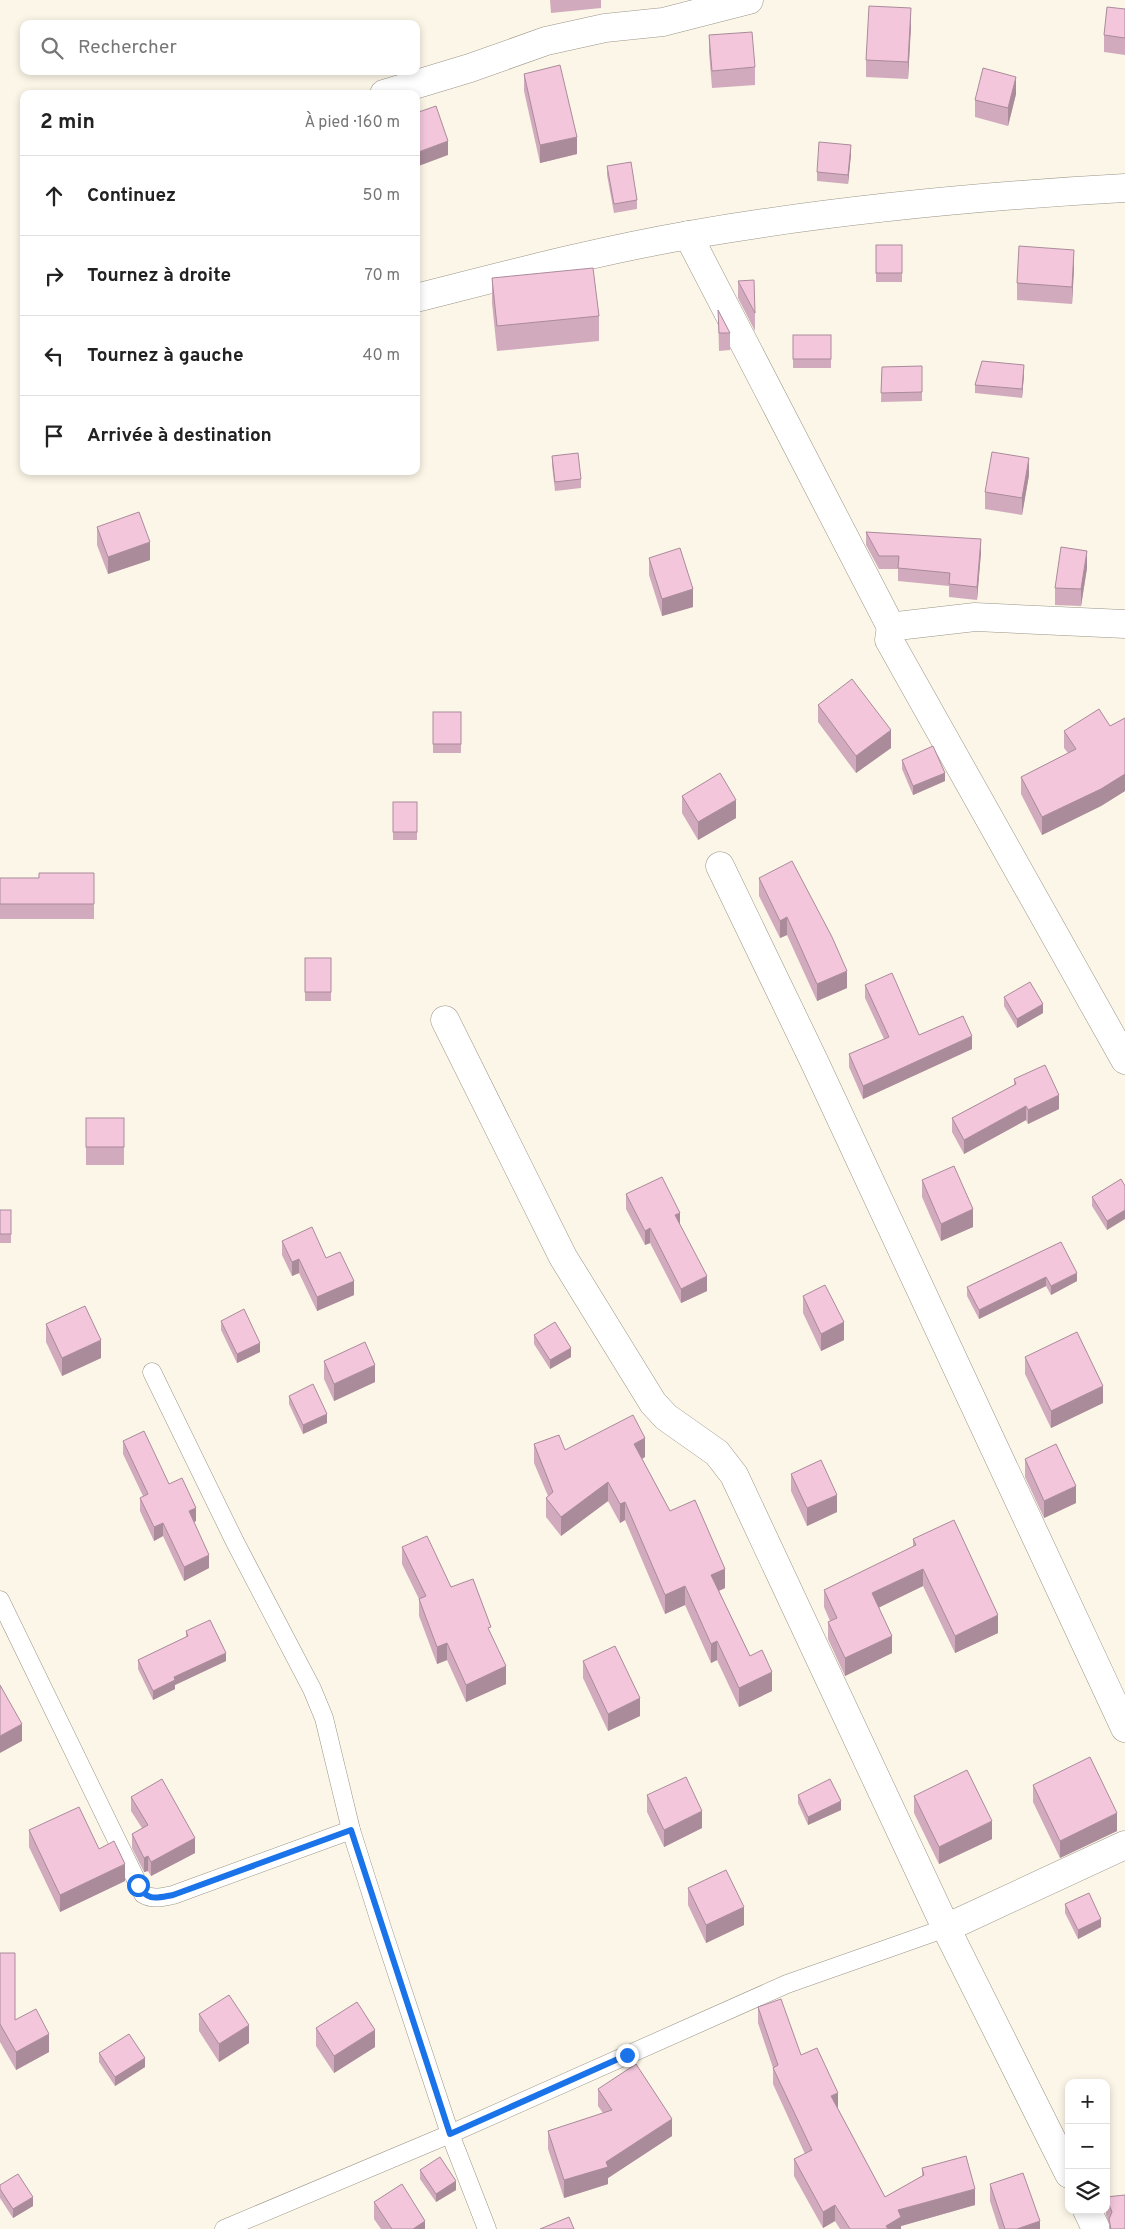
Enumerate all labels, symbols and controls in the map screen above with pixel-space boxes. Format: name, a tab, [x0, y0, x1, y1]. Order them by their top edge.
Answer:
search box	[20, 20, 420, 75]
icon: search	[38, 34, 66, 62]
text: Rechercher	[78, 36, 177, 60]
text: 2 min	[40, 109, 95, 136]
text: À pied · 160 m	[304, 113, 400, 133]
icon: ahead	[40, 182, 68, 210]
text: Continuez	[87, 184, 176, 208]
text: 50 m	[363, 186, 400, 206]
icon: right	[40, 262, 68, 290]
text: Tournez à droite	[87, 264, 231, 288]
text: 70 m	[365, 266, 400, 286]
icon: left	[40, 342, 68, 370]
text: Tournez à gauche	[87, 344, 244, 368]
text: 40 m	[362, 346, 400, 366]
icon: arrive	[40, 422, 68, 450]
text: Arrivée à destination	[87, 424, 272, 448]
route start	[127, 1874, 150, 1897]
route end	[616, 2044, 639, 2067]
map controls	[1065, 2079, 1110, 2214]
button: +	[1065, 2079, 1110, 2124]
button: −	[1065, 2124, 1110, 2169]
button: layers	[1065, 2169, 1110, 2214]

